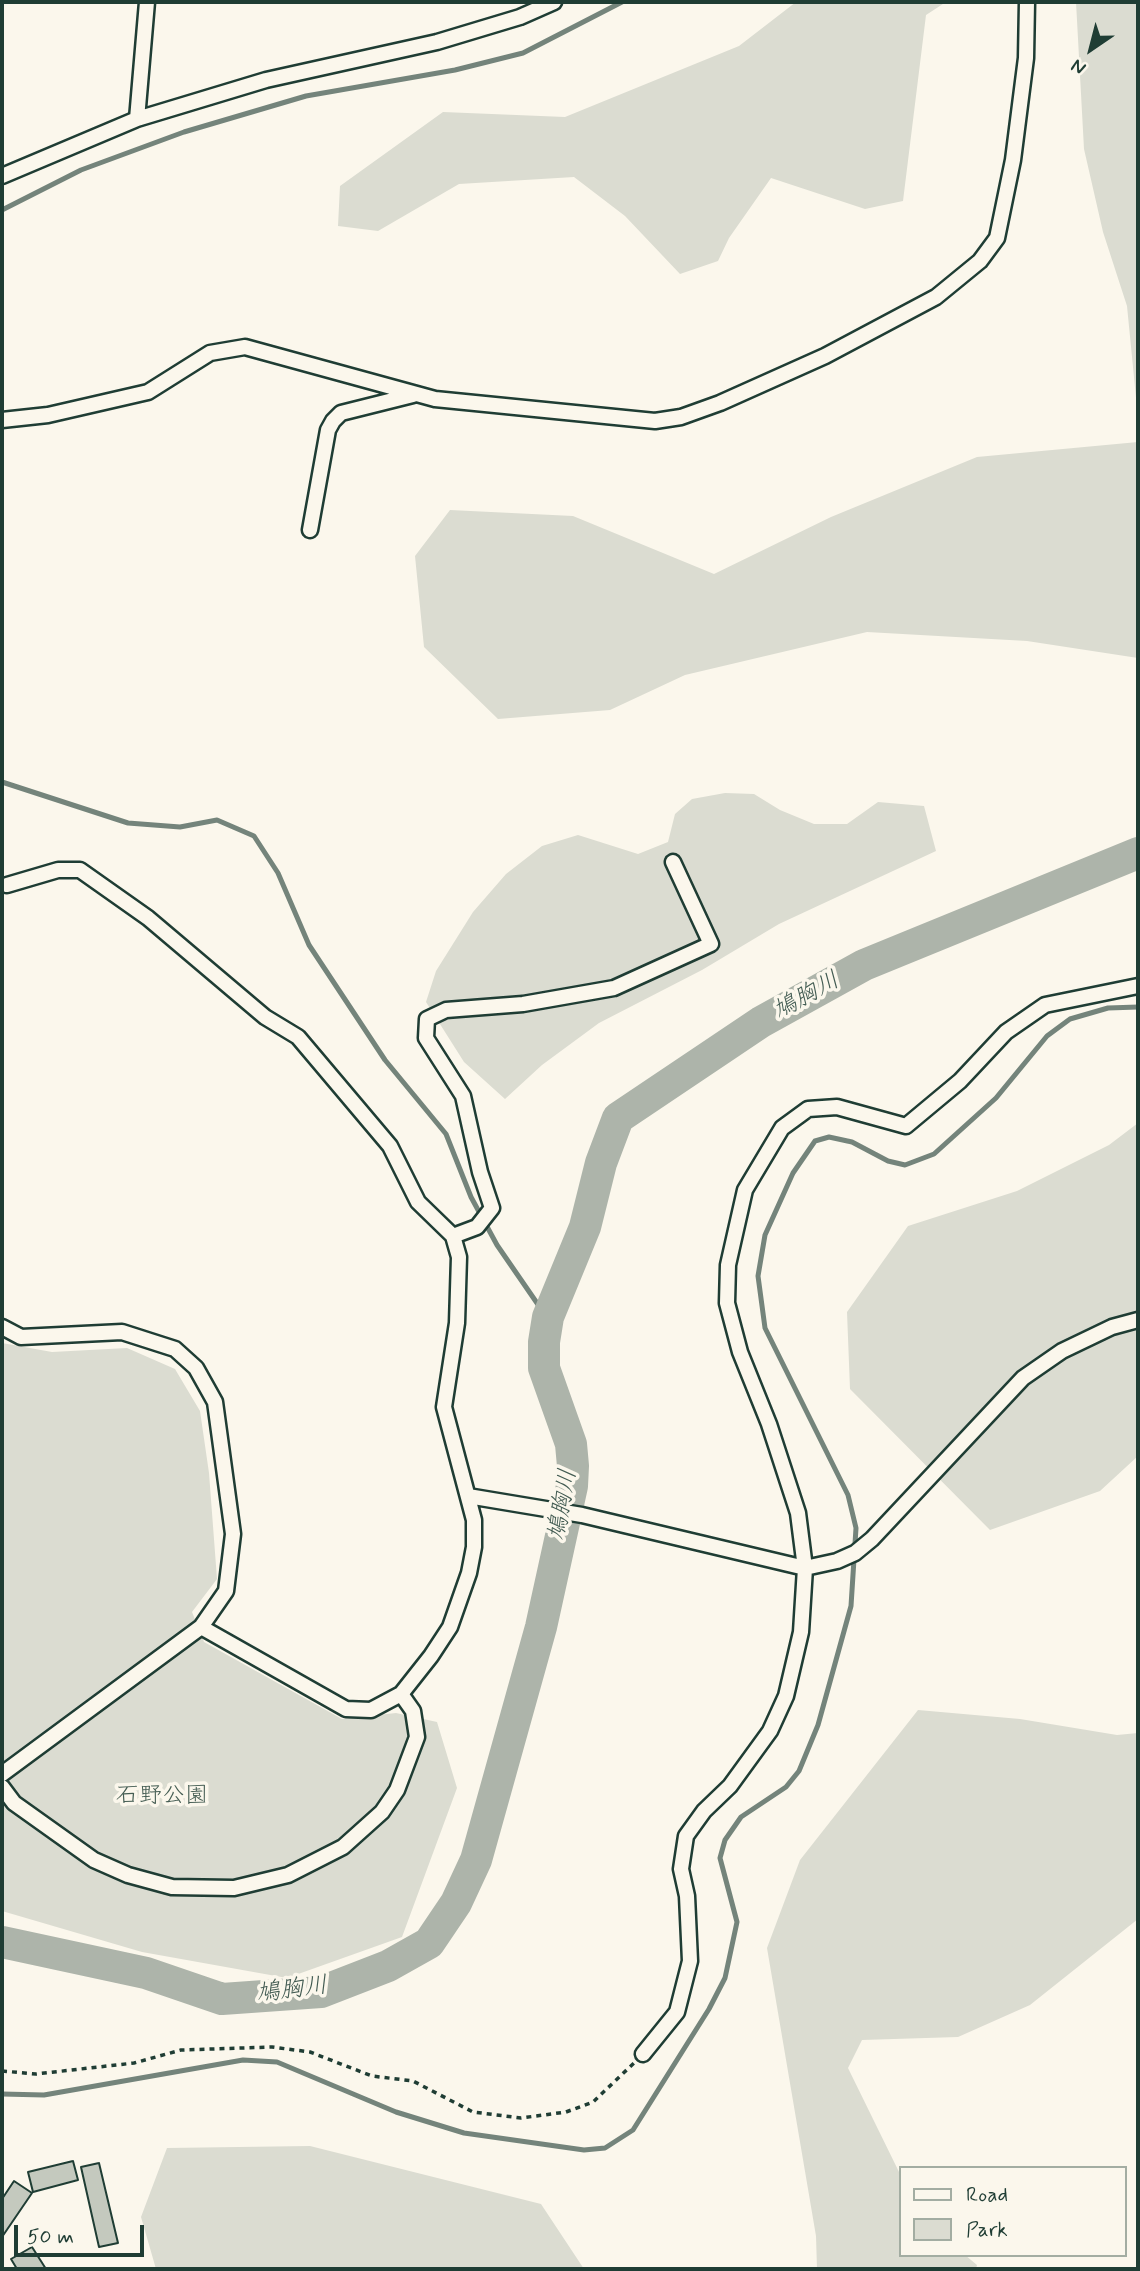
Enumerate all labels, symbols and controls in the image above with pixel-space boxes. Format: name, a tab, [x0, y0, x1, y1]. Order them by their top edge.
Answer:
north arrow	[1056, 14, 1126, 84]
text: N	[1066, 53, 1091, 80]
water label: 鳩胸川	[769, 967, 845, 1027]
water label: 鳩胸川	[544, 1467, 584, 1543]
park label: 石野公園	[116, 1783, 208, 1811]
water label: 鳩胸川	[255, 1972, 329, 2010]
legend	[898, 2166, 1126, 2257]
text: Road	[966, 2181, 1008, 2209]
scale bar	[18, 2212, 147, 2256]
text: Park	[966, 2216, 1008, 2244]
text: 50 m	[27, 2223, 74, 2251]

